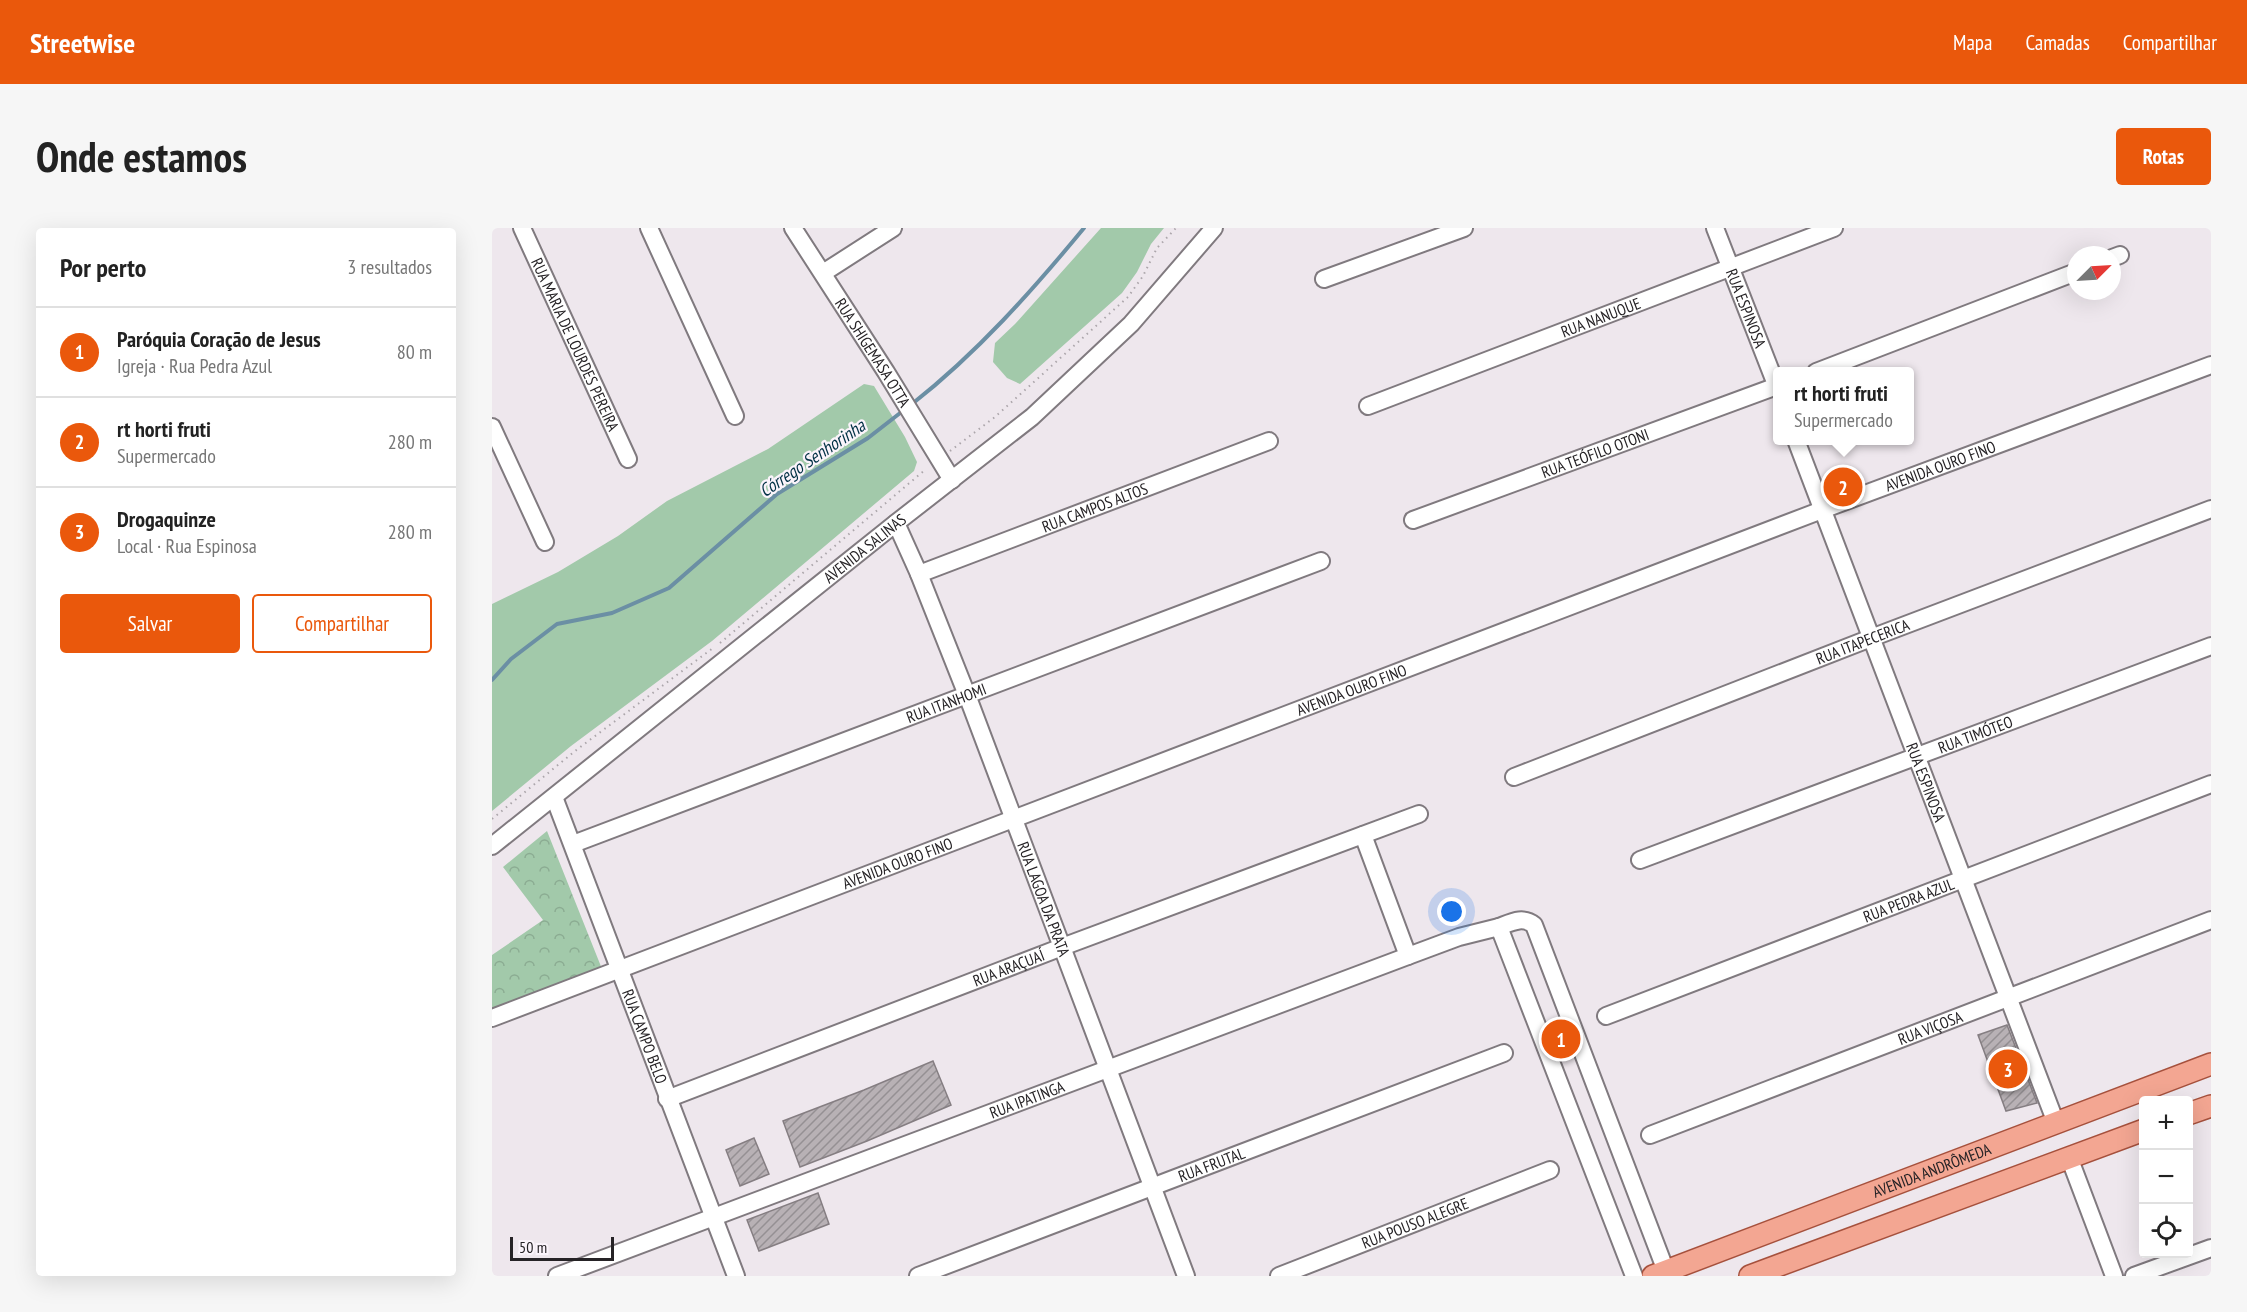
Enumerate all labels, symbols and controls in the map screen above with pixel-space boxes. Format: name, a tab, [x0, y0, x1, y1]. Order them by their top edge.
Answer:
text: Streetwise	[30, 24, 135, 61]
text: Mapa	[1953, 29, 1992, 56]
text: Camadas	[2025, 29, 2090, 56]
text: Compartilhar	[2123, 29, 2217, 56]
button: Rotas	[2116, 128, 2211, 185]
text: Onde estamos	[36, 129, 247, 184]
north arrow	[2067, 246, 2121, 300]
text: Por perto	[60, 251, 146, 284]
text: 3 resultados	[347, 254, 432, 280]
street label: RUA MARIA DE LOURDES PEREIRA	[527, 255, 624, 434]
street label: RUA ESPINOSA	[1722, 266, 1771, 351]
street label: RUA NANUQUE	[1558, 293, 1643, 341]
street label: RUA SHIGEMASA OTTA	[831, 294, 915, 411]
text: Paróquia Coração de Jesus	[117, 325, 321, 353]
text: 1	[75, 339, 84, 365]
text: 80 m	[397, 339, 432, 365]
text: Igreja · Rua Pedra Azul	[117, 353, 272, 379]
popup	[1773, 367, 1914, 445]
text: rt horti fruti	[1794, 379, 1888, 407]
text: Supermercado	[1794, 407, 1893, 433]
water label: Córrego Senhorinha	[755, 414, 870, 502]
text: rt horti fruti	[117, 415, 211, 443]
street label: RUA TEÓFILO OTONI	[1539, 424, 1652, 482]
text: 2	[75, 429, 84, 455]
text: 280 m	[388, 429, 432, 455]
street label: AVENIDA OURO FINO	[1882, 436, 1999, 496]
text: Supermercado	[117, 443, 216, 469]
pin: 2	[1824, 464, 1862, 510]
street label: RUA CAMPOS ALTOS	[1039, 478, 1151, 536]
text: Drogaquinze	[117, 505, 216, 533]
street label: AVENIDA SALINAS	[819, 509, 910, 587]
text: 3	[75, 519, 84, 545]
text: 280 m	[388, 519, 432, 545]
text: Local · Rua Espinosa	[117, 533, 257, 559]
button: Salvar	[60, 594, 240, 653]
button: Compartilhar	[252, 594, 432, 653]
street label: RUA ITAPECERICA	[1813, 614, 1912, 668]
street label: AVENIDA OURO FINO	[1293, 660, 1410, 720]
street label: RUA ITANHOMI	[903, 679, 989, 727]
street label: RUA TIMÓTEO	[1935, 711, 2016, 757]
street label: RUA ESPINOSA	[1902, 740, 1950, 825]
street label: AVENIDA OURO FINO	[839, 833, 956, 893]
street label: RUA LAGOA DA PRATA	[1013, 839, 1075, 959]
street label: RUA PEDRA AZUL	[1860, 873, 1957, 926]
your location	[1437, 897, 1466, 926]
street label: RUA ARAÇUAÍ	[970, 945, 1047, 990]
street label: RUA CAMPO BELO	[618, 986, 672, 1086]
street label: RUA VIÇOSA	[1895, 1006, 1966, 1049]
pin: 1	[1542, 1016, 1580, 1062]
pin: 3	[1988, 1046, 2028, 1092]
street label: RUA IPATINGA	[987, 1076, 1067, 1122]
map controls	[2139, 1096, 2193, 1258]
button: +	[2139, 1096, 2193, 1150]
street label: AVENIDA ANDRÔMEDA	[1870, 1138, 1994, 1202]
street label: RUA FRUTAL	[1175, 1142, 1248, 1186]
button: −	[2139, 1150, 2193, 1204]
street label: RUA POUSO ALEGRE	[1359, 1193, 1471, 1253]
button: locate	[2139, 1204, 2193, 1258]
scale bar	[510, 1234, 614, 1262]
text: 50 m	[519, 1237, 547, 1257]

